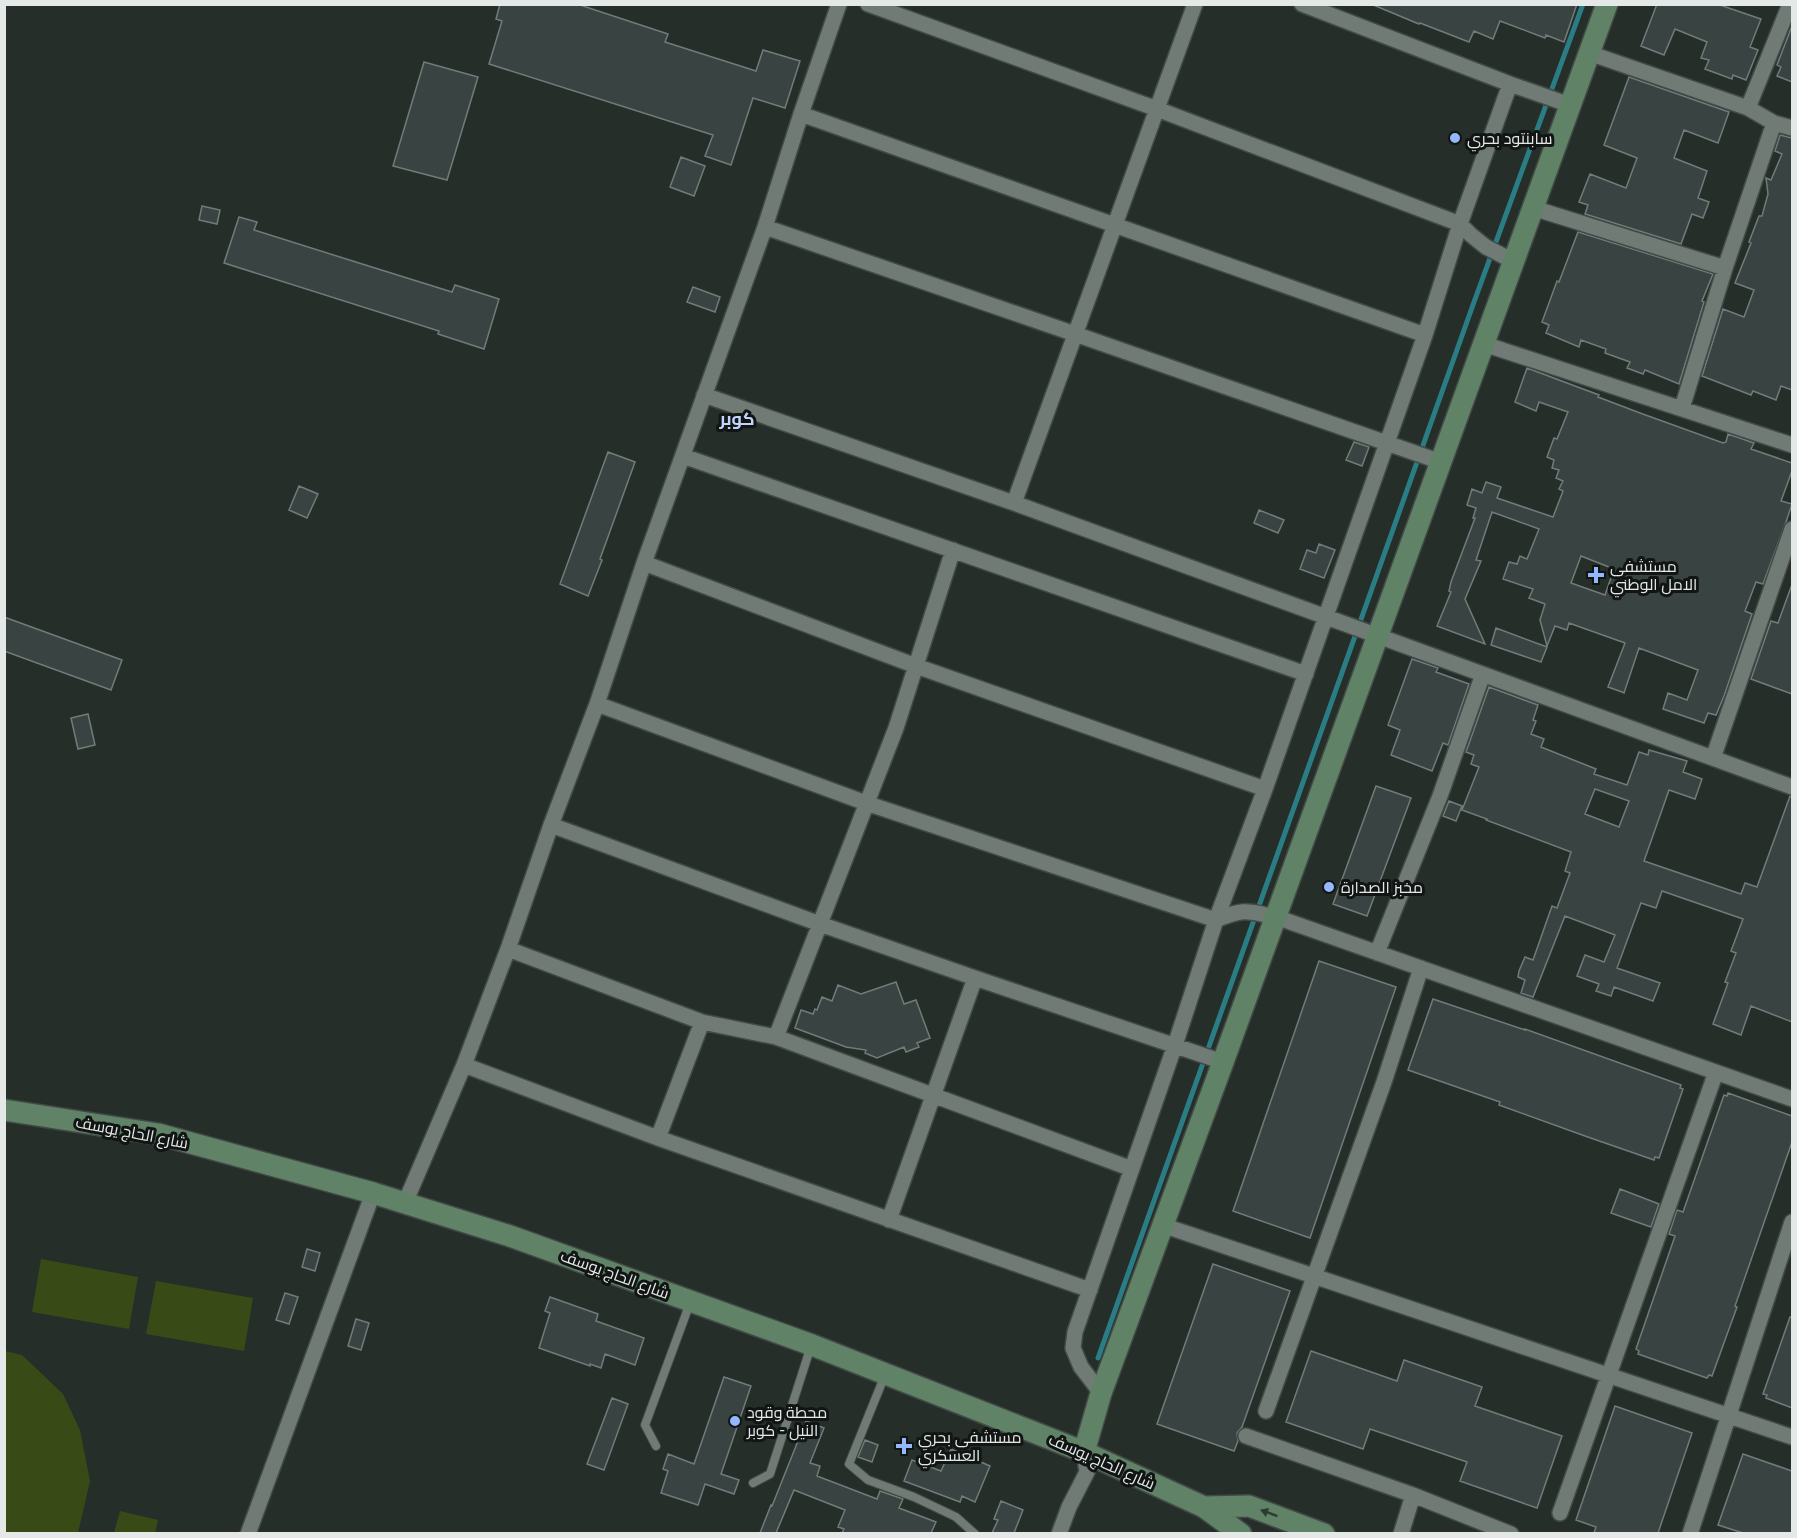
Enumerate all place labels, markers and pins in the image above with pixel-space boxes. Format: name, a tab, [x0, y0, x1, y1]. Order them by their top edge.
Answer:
place label: سابنتود بحري	[1467, 128, 1552, 152]
marker: سابنتود بحري	[1448, 131, 1462, 145]
place label: مستشفى الامل الوطني	[1610, 556, 1697, 598]
marker: مستشفى الامل الوطني	[1587, 566, 1605, 584]
place label: مخبز الصدارة	[1341, 877, 1423, 897]
marker: مخبز الصدارة	[1322, 880, 1336, 894]
place label: محطة وقود النيل - كوبر	[746, 1402, 827, 1441]
marker: محطة وقود النيل - كوبر	[728, 1414, 742, 1428]
place label: مستشفى بحري العسكري	[918, 1427, 1022, 1469]
marker: مستشفى بحري العسكري	[895, 1437, 913, 1455]

